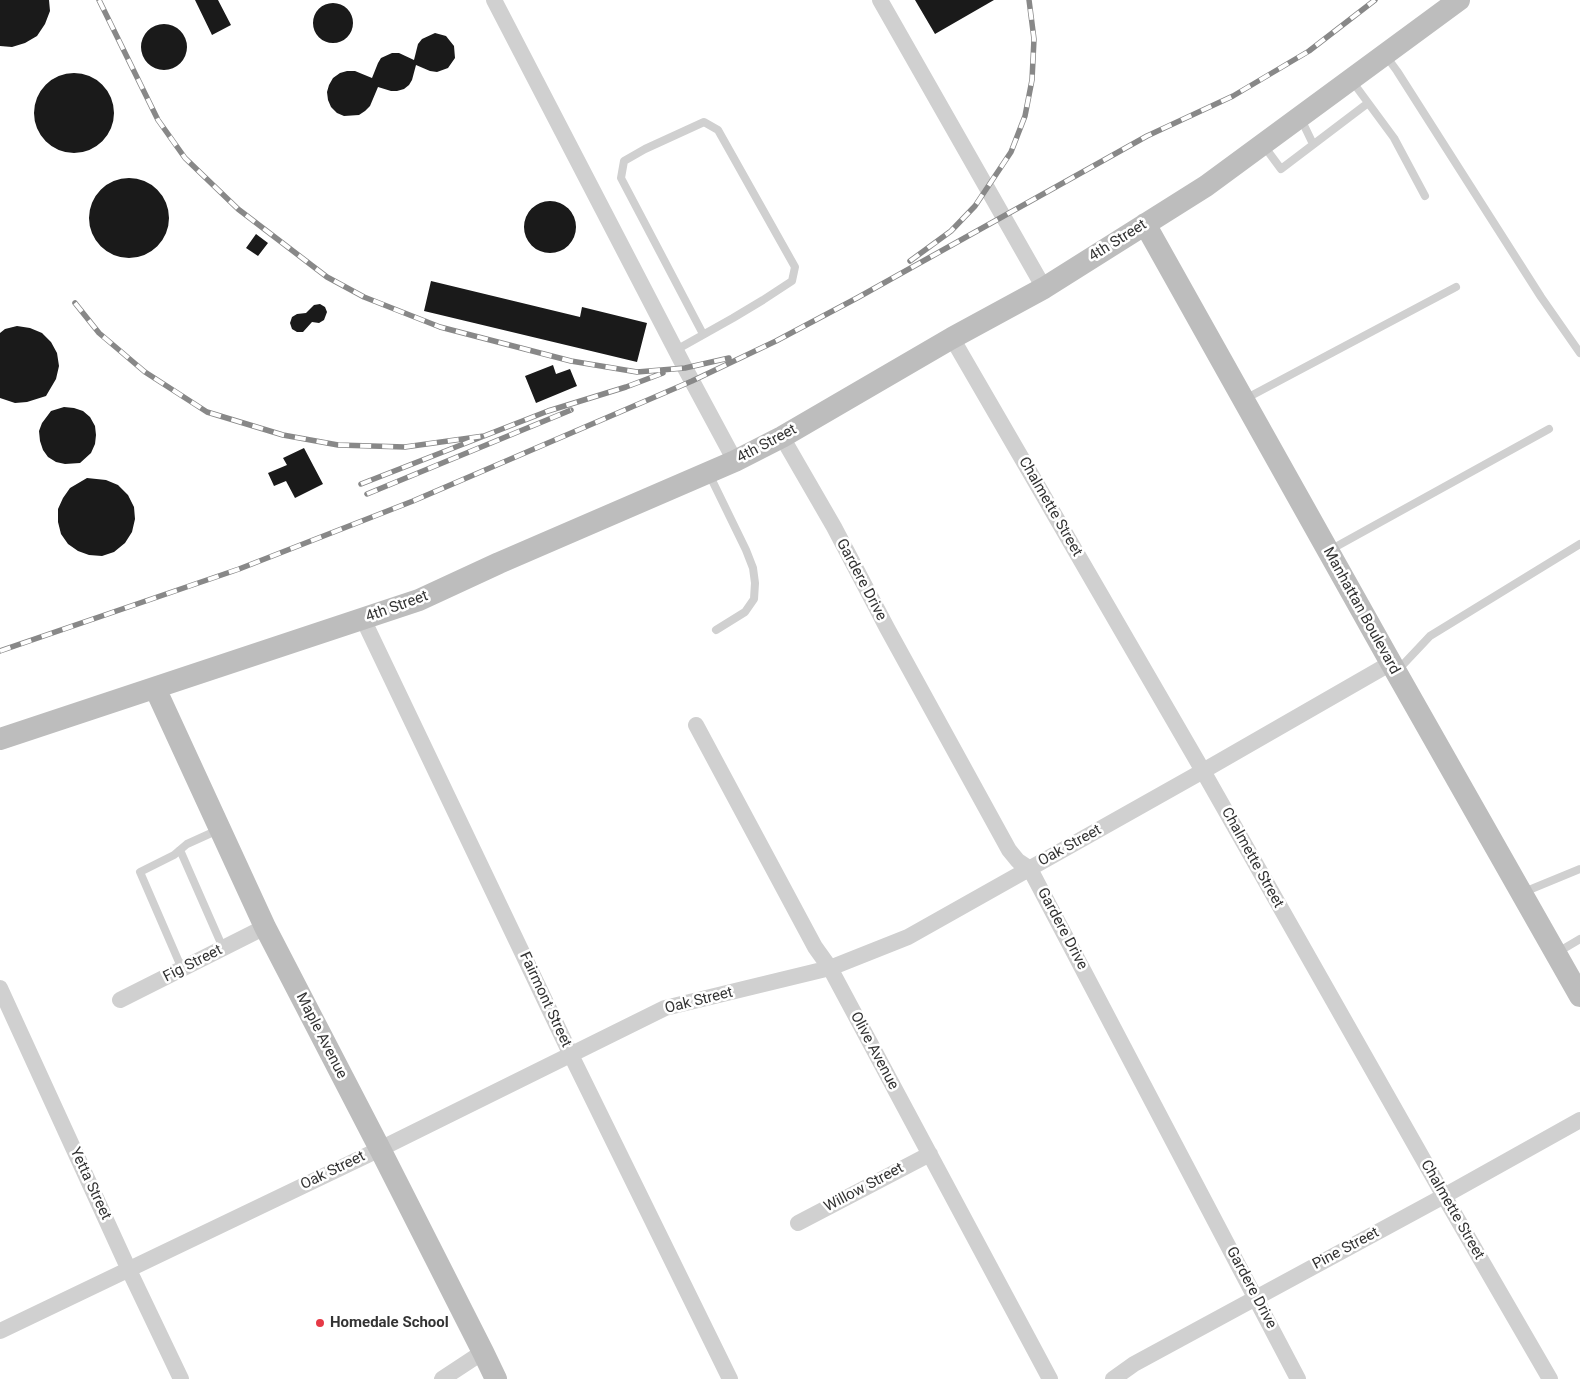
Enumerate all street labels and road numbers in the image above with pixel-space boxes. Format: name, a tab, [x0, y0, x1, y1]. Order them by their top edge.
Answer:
street label: 4th Street	[1086, 216, 1150, 266]
street label: 4th Street	[734, 421, 800, 467]
street label: Chalmette Street	[1014, 454, 1086, 560]
street label: Gardere Drive	[832, 536, 890, 624]
street label: Manhattan Boulevard	[1319, 544, 1403, 678]
street label: 4th Street	[363, 587, 431, 627]
street label: Chalmette Street	[1217, 805, 1287, 911]
street label: Oak Street	[1035, 821, 1105, 871]
street label: Gardere Drive	[1033, 885, 1091, 973]
street label: Fig Street	[161, 942, 225, 986]
street label: Fairmont Street	[515, 949, 575, 1051]
street label: Oak Street	[663, 984, 735, 1018]
street label: Maple Avenue	[292, 990, 350, 1082]
street label: Olive Avenue	[846, 1009, 902, 1093]
street label: Yetta Street	[65, 1145, 115, 1223]
street label: Oak Street	[298, 1148, 368, 1194]
street label: Chalmette Street	[1416, 1157, 1488, 1263]
street label: Willow Street	[821, 1160, 907, 1216]
street label: Pine Street	[1310, 1224, 1382, 1274]
street label: Gardere Drive	[1222, 1244, 1280, 1332]

